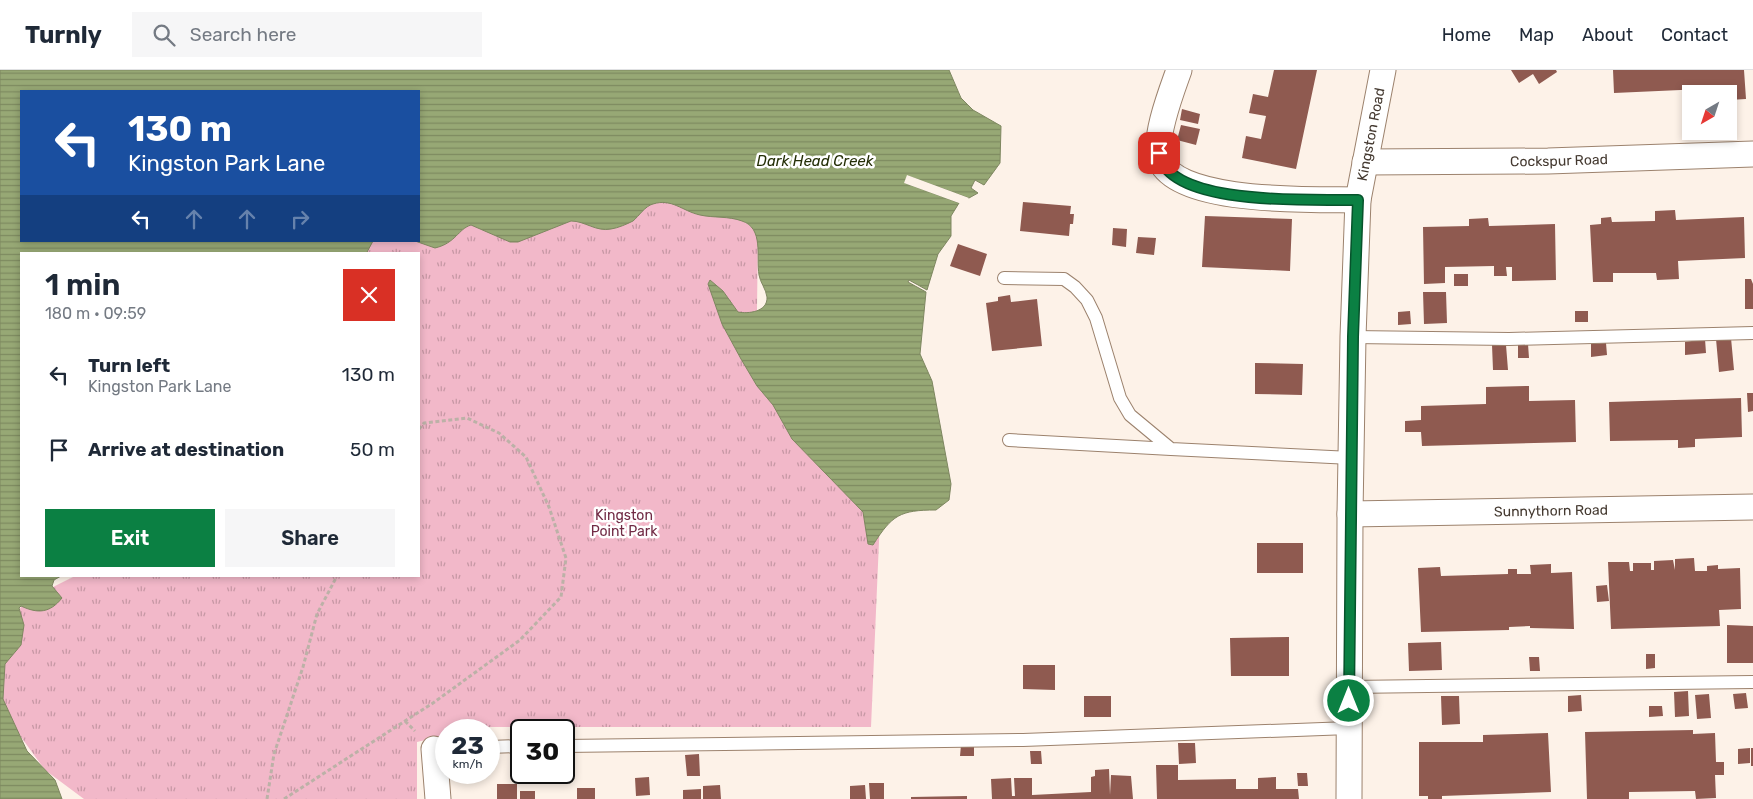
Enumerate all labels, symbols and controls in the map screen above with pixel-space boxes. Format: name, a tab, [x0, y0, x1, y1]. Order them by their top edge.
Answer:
search box	[132, 12, 482, 57]
text: Turnly	[25, 21, 102, 49]
icon: search	[150, 21, 178, 49]
text: Search here	[190, 23, 296, 46]
text: Home	[1442, 24, 1491, 46]
text: Map	[1519, 24, 1554, 46]
text: About	[1582, 24, 1633, 46]
text: Contact	[1661, 24, 1728, 46]
north arrow	[1682, 85, 1738, 140]
map controls	[1682, 85, 1737, 140]
street label: Kingston Road	[1353, 86, 1388, 182]
text: 130 m	[128, 108, 232, 150]
icon: left	[45, 110, 110, 175]
pin	[1138, 132, 1180, 174]
icon: arrive	[1145, 139, 1173, 167]
text: Kingston Park Lane	[128, 150, 325, 177]
street label: Cockspur Road	[1510, 150, 1608, 170]
water label: Dark Head Creek	[757, 152, 874, 170]
icon: left	[127, 205, 155, 233]
icon: ahead	[180, 205, 208, 233]
icon: ahead	[233, 205, 261, 233]
icon: right	[286, 205, 314, 233]
text: 1 min	[45, 267, 120, 303]
button: close	[343, 269, 395, 321]
text: 180 m · 09:59	[45, 304, 146, 323]
text: Turn left	[88, 354, 170, 377]
icon: left	[45, 361, 73, 389]
text: 130 m	[342, 363, 395, 386]
text: Kingston Park Lane	[88, 377, 231, 396]
icon: arrive	[45, 436, 73, 464]
text: Arrive at destination	[88, 438, 284, 461]
text: 50 m	[350, 438, 395, 461]
street label: Sunnythorn Road	[1494, 501, 1608, 520]
park label: Kingston Point Park	[591, 507, 658, 540]
button: Exit	[45, 509, 215, 567]
button: Share	[225, 509, 395, 567]
position arrow	[1322, 674, 1374, 726]
speed limit sign: 30	[510, 719, 575, 784]
text: 23	[451, 731, 484, 760]
text: km/h	[453, 757, 482, 771]

